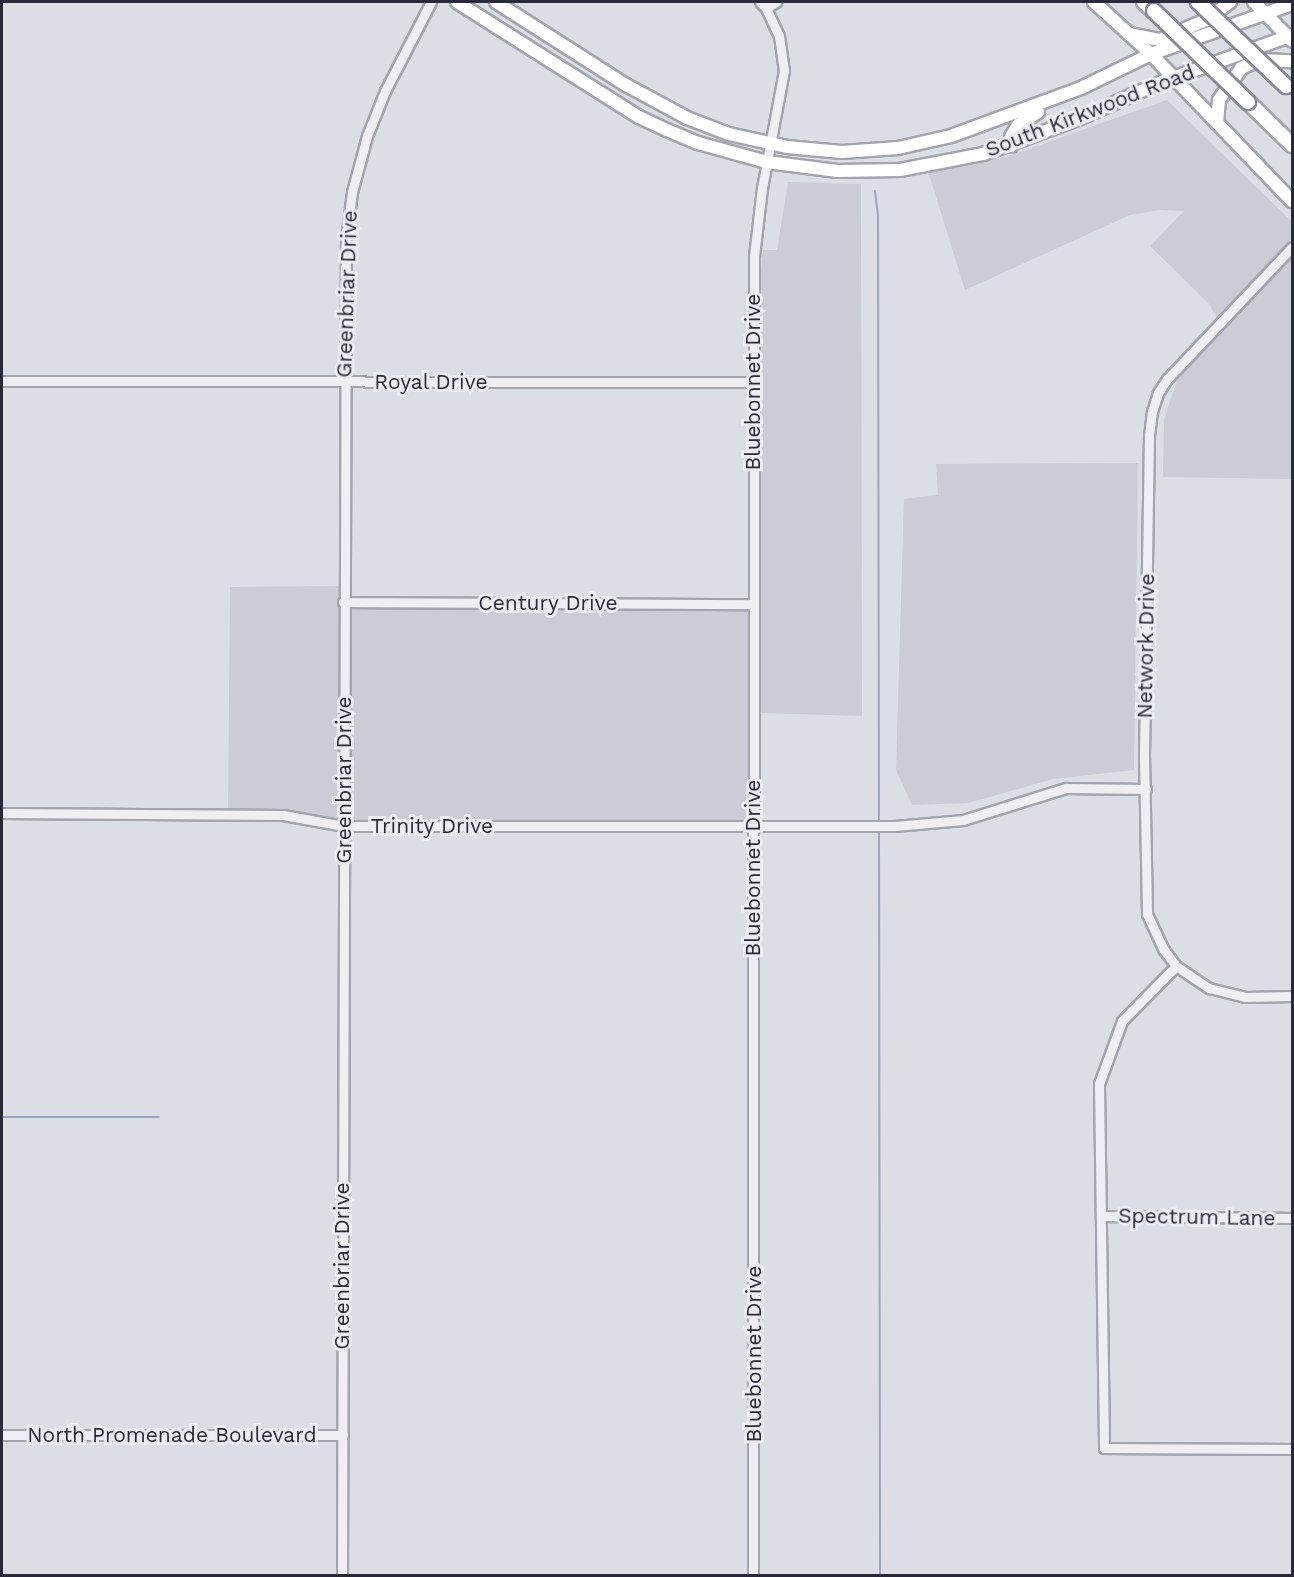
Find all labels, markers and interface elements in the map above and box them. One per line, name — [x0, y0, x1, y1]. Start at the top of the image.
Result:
street label: South Kirkwood Road — [982, 59, 1198, 163]
street label: Greenbriar Drive — [331, 210, 363, 378]
street label: Bluebonnet Drive — [740, 294, 766, 470]
street label: Royal Drive — [374, 369, 488, 395]
street label: Network Drive — [1132, 573, 1160, 719]
street label: Century Drive — [478, 590, 618, 616]
street label: Greenbriar Drive — [331, 696, 357, 864]
street label: Bluebonnet Drive — [740, 780, 766, 956]
street label: Trinity Drive — [371, 813, 493, 839]
street label: Greenbriar Drive — [329, 1182, 355, 1350]
street label: Spectrum Lane — [1118, 1203, 1276, 1231]
street label: Bluebonnet Drive — [741, 1266, 767, 1442]
street label: North Promenade Boulevard — [27, 1422, 317, 1448]

